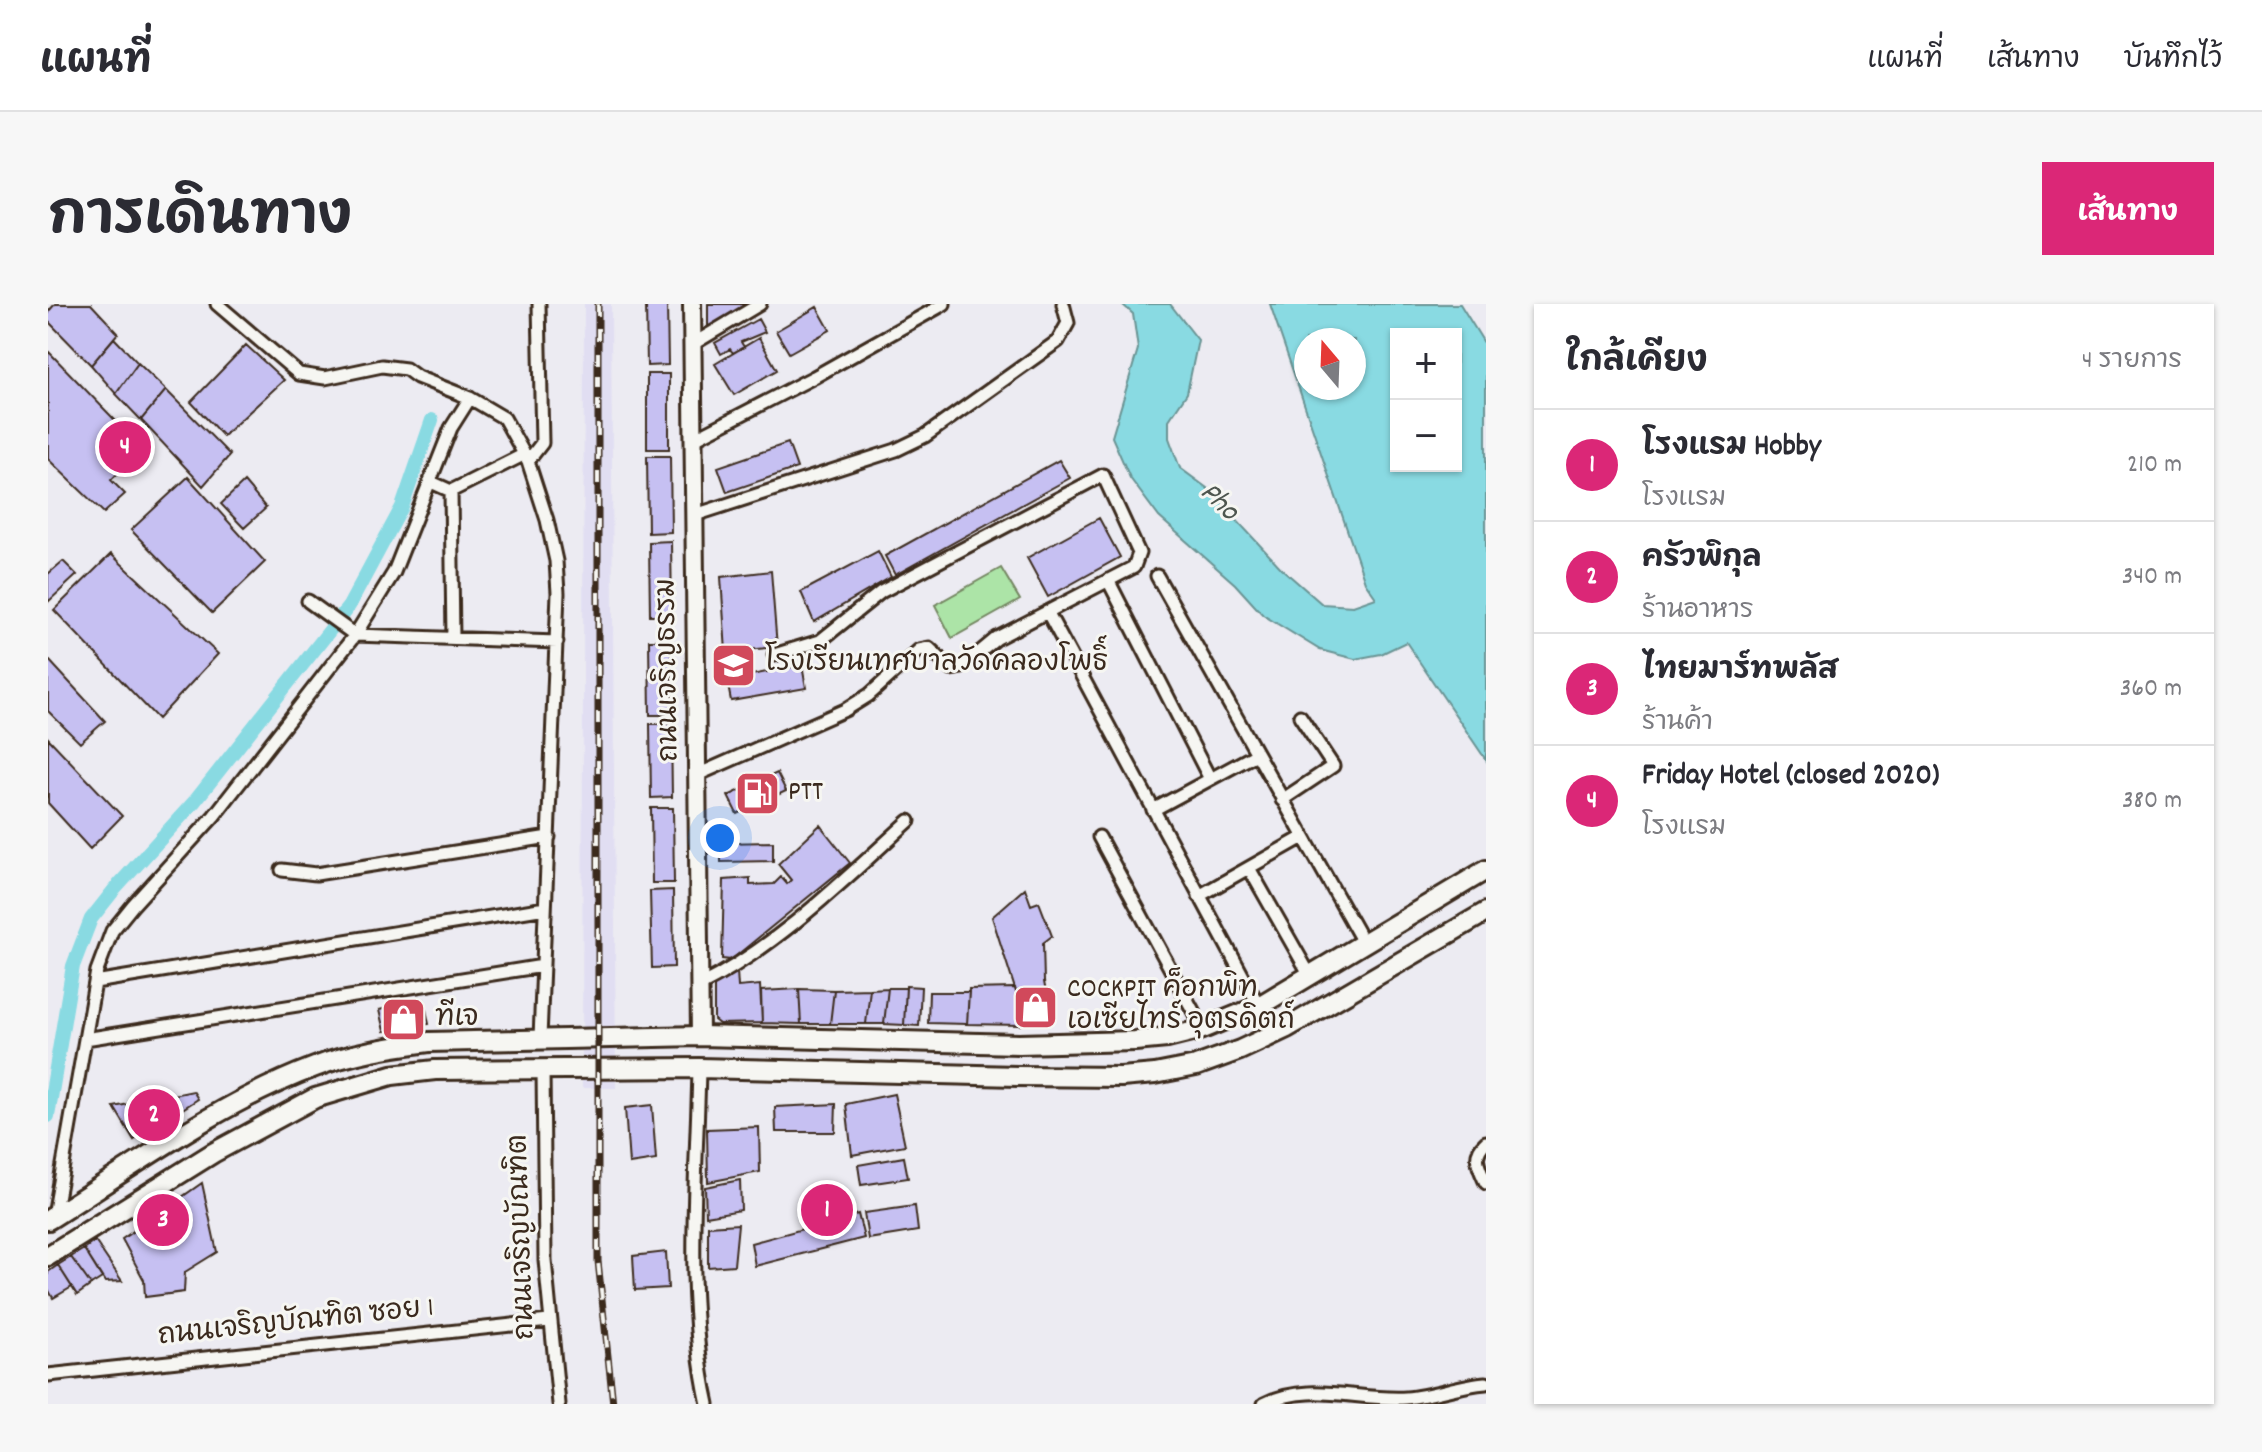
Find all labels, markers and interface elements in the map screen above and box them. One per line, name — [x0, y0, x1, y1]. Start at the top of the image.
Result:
text: แผนที่ — [40, 36, 151, 91]
text: แผนที่ — [1867, 42, 1943, 82]
text: เส้นทาง — [1987, 42, 2080, 82]
text: บันทึกไว้ — [2124, 42, 2222, 82]
button: เส้นทาง — [2042, 162, 2214, 255]
text: การเดินทาง — [48, 181, 352, 261]
north arrow — [1294, 328, 1366, 400]
map controls — [1390, 328, 1462, 472]
button: + — [1390, 328, 1462, 400]
text: ใกล้เคียง — [1566, 339, 1708, 388]
text: 4 รายการ — [2082, 343, 2182, 380]
button: − — [1390, 400, 1462, 472]
pin: 4 — [99, 417, 151, 477]
text: โรงแรม Hobby — [1642, 427, 1821, 470]
text: 1 — [1589, 447, 1595, 484]
text: 210 m — [2127, 447, 2182, 484]
water label: Pho — [1188, 473, 1249, 534]
text: โรงแรม — [1642, 481, 1726, 518]
text: ครัวพิกุล — [1642, 539, 1762, 582]
text: 2 — [1586, 559, 1598, 596]
text: 340 m — [2122, 559, 2182, 596]
street label: ถนนเจริญธรรม — [647, 578, 692, 762]
text: ร้านอาหาร — [1642, 593, 1754, 630]
place label: โรงเรียนเทศบาลวัดคลองโพธิ์ — [765, 635, 1108, 685]
school or university icon: โรงเรียนเทศบาลวัดคลองโพธิ์ — [710, 641, 758, 689]
text: ไทยมาร์ทพลัส — [1642, 651, 1838, 694]
text: 3 — [1586, 671, 1598, 708]
text: 360 m — [2120, 671, 2182, 708]
text: ร้านค้า — [1642, 705, 1713, 742]
text: Friday Hotel (closed 2020) — [1642, 756, 1939, 799]
fuel station icon: PTT — [733, 770, 781, 818]
place label: PTT — [788, 774, 823, 814]
text: 4 — [1587, 783, 1597, 820]
text: 380 m — [2122, 783, 2182, 820]
text: โรงแรม — [1642, 810, 1726, 847]
your location — [700, 818, 740, 858]
place label: COCKPIT ค็อกพิท เอเซียไทร์ อุตรดิตถ์ — [1067, 967, 1295, 1043]
shop icon: COCKPIT ค็อกพิท เอเซียไทร์ อุตรดิตถ์ — [1012, 983, 1060, 1031]
shop icon: ทีเจ — [380, 996, 428, 1044]
place label: ทีเจ — [435, 998, 478, 1040]
pin: 2 — [128, 1085, 180, 1145]
street label: ถนนเจริญบัณฑิต — [499, 1133, 548, 1341]
pin: 1 — [801, 1180, 853, 1240]
pin: 3 — [137, 1190, 189, 1250]
street label: ถนนเจริญบัณฑิต ซอย 1 — [156, 1289, 436, 1358]

